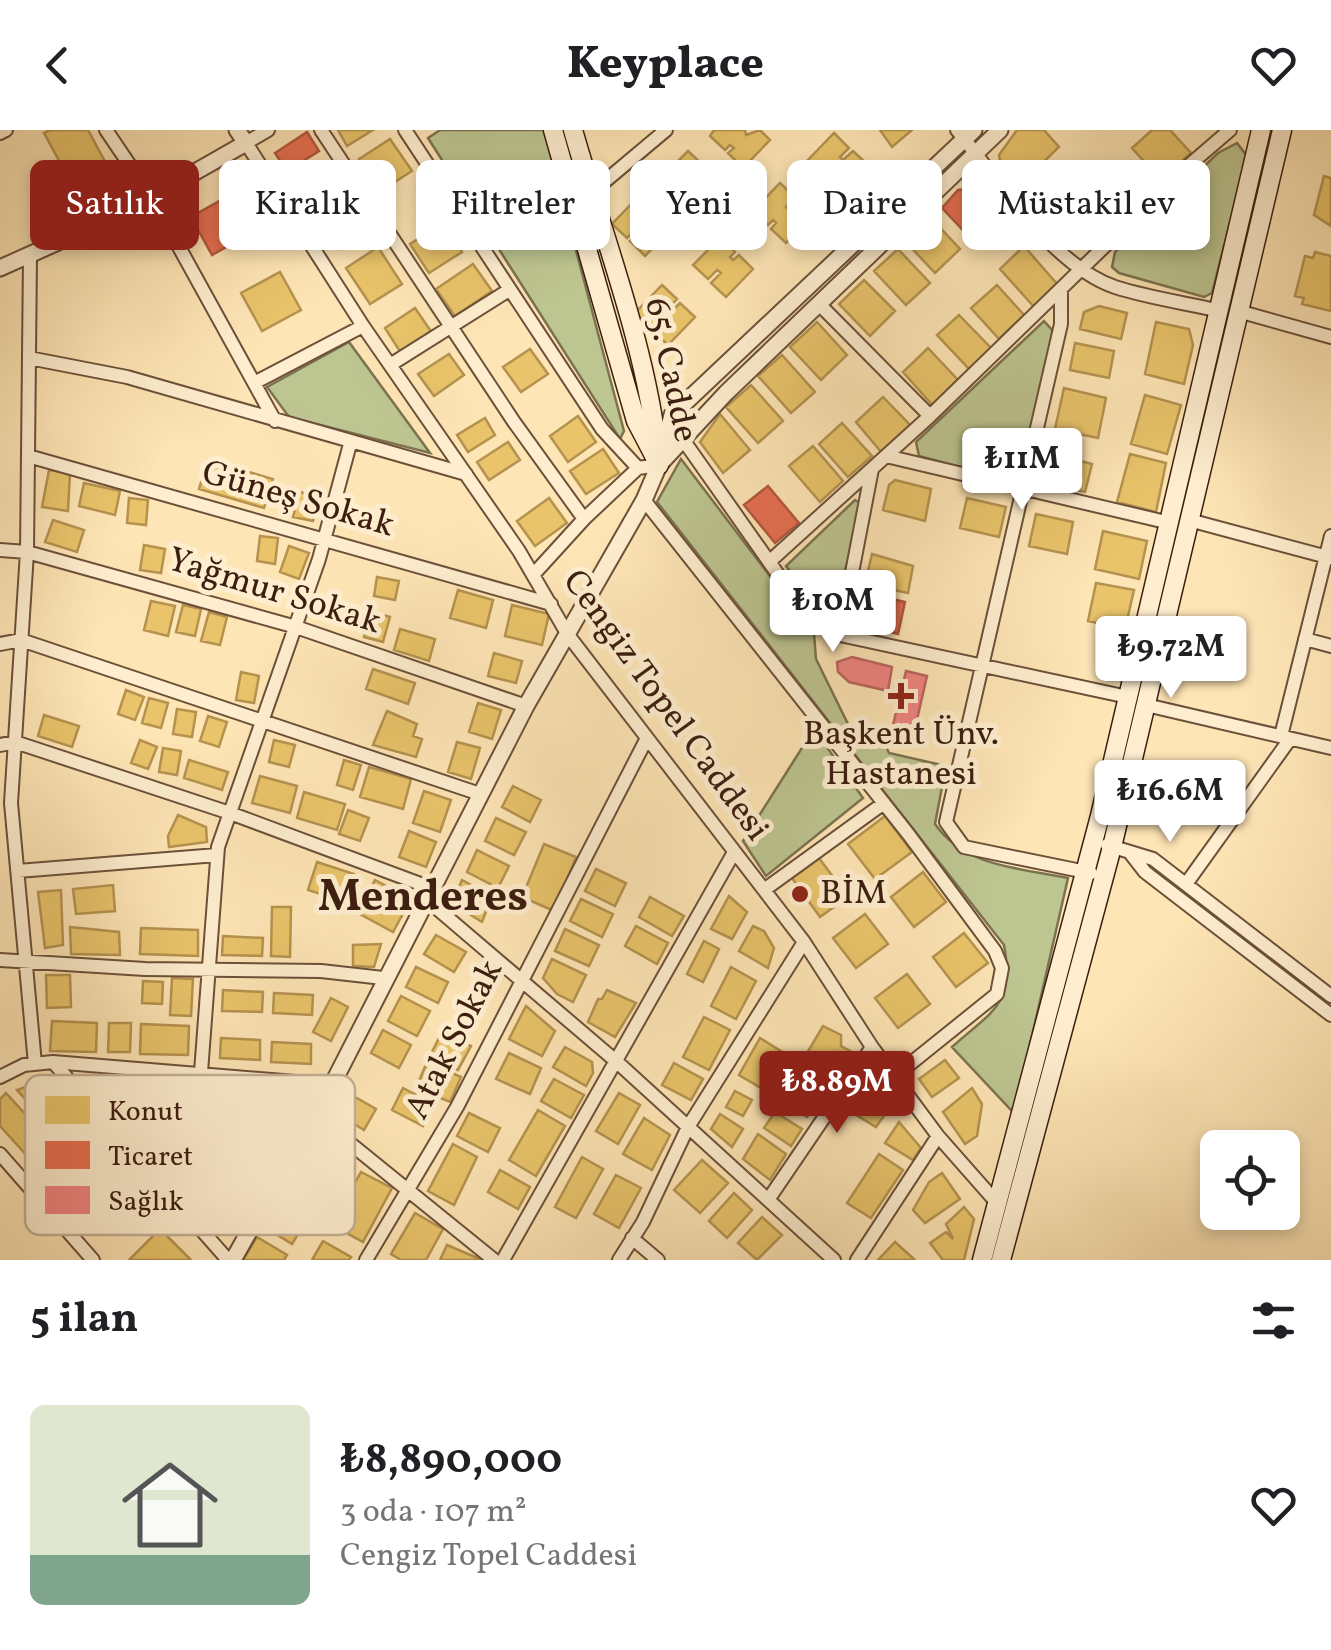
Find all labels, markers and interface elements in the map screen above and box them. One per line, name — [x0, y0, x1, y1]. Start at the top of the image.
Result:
text: Keyplace — [567, 34, 764, 97]
icon: back — [30, 38, 85, 93]
icon: heart — [1246, 38, 1301, 93]
chip: Satılık — [30, 160, 199, 250]
chip: Kiralık — [219, 160, 396, 250]
chip: Filtreler — [416, 160, 610, 250]
chip: Yeni — [630, 160, 767, 250]
chip: Daire — [787, 160, 942, 250]
chip: Müstakil ev — [962, 160, 1210, 250]
street label: 65. Cadde — [631, 294, 709, 446]
pin: ₺11M — [963, 428, 1081, 513]
text: ₺11M — [984, 438, 1060, 482]
street label: Güneş Sokak — [196, 450, 400, 550]
street label: Yağmur Sokak — [161, 537, 387, 647]
street label: Cengiz Topel Caddesi — [550, 560, 780, 852]
pin: ₺10M — [774, 570, 892, 655]
text: ₺10M — [792, 580, 874, 624]
pin: ₺9.72M — [1090, 616, 1252, 701]
text: ₺9.72M — [1117, 626, 1225, 670]
marker: Başkent Ünv. Hastanesi — [888, 683, 914, 709]
place label: Başkent Ünv. Hastanesi — [803, 711, 999, 799]
pin: ₺16.6M — [1089, 760, 1251, 845]
text: ₺16.6M — [1117, 770, 1223, 814]
district label: Menderes — [318, 867, 528, 930]
place label: BİM — [820, 870, 887, 918]
marker: BİM — [789, 883, 811, 905]
street label: Atak Sokak — [394, 952, 516, 1128]
pin: ₺8.89M — [756, 1051, 918, 1136]
text: ₺8.89M — [782, 1061, 893, 1105]
legend — [25, 1075, 355, 1235]
text: Konut — [108, 1093, 183, 1132]
map controls — [1200, 1130, 1300, 1230]
button: locate — [1200, 1130, 1300, 1230]
text: Ticaret — [108, 1138, 193, 1177]
text: Sağlık — [108, 1183, 184, 1222]
text: 5 ilan — [30, 1291, 138, 1350]
icon: filters — [1246, 1293, 1301, 1348]
text: ₺8,890,000 — [340, 1432, 562, 1491]
icon: home — [110, 1445, 230, 1565]
icon: heart — [1246, 1478, 1301, 1533]
text: 3 oda · 107 m² — [340, 1491, 527, 1535]
text: Cengiz Topel Caddesi — [340, 1535, 637, 1579]

